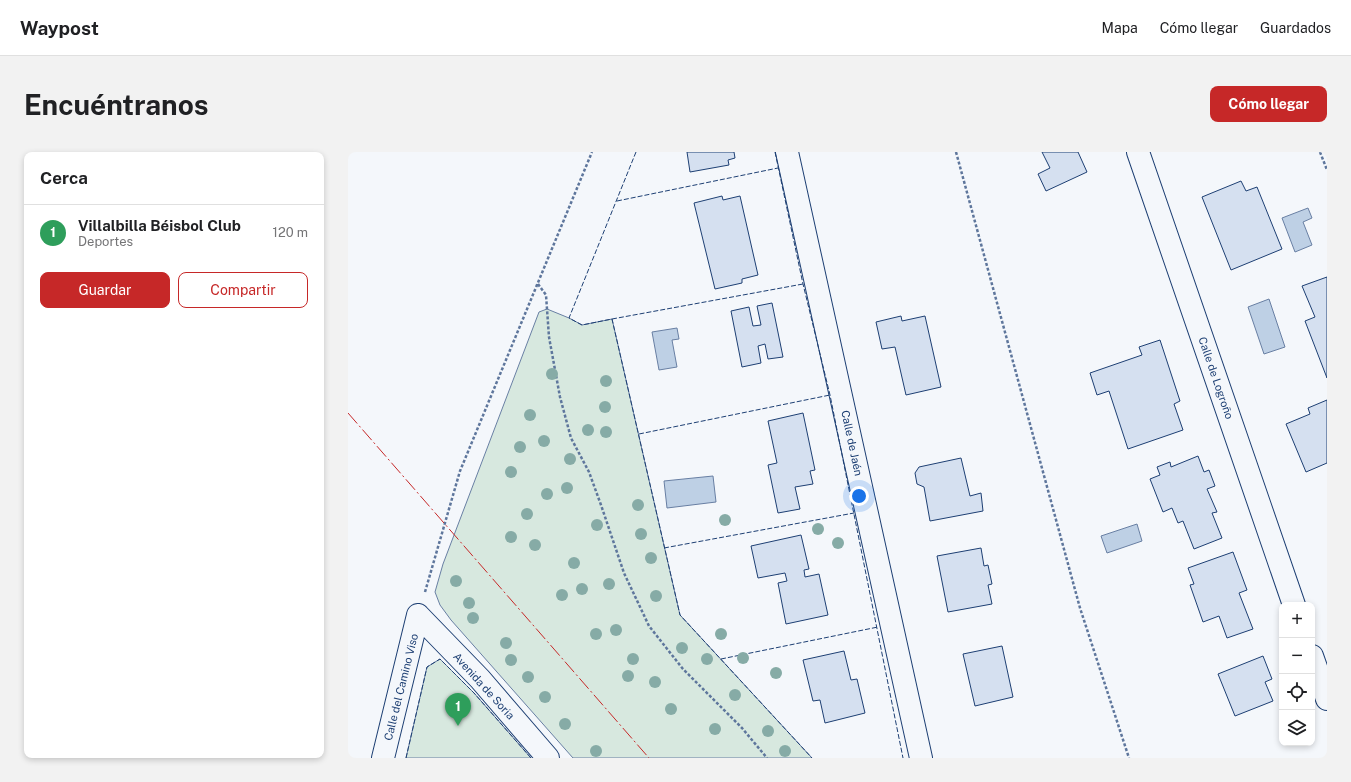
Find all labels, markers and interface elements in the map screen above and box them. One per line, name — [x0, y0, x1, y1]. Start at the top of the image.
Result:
text: Waypost — [20, 17, 99, 39]
text: Mapa — [1102, 20, 1138, 36]
text: Cómo llegar — [1160, 20, 1238, 36]
text: Guardados — [1260, 20, 1331, 36]
button: Cómo llegar — [1210, 86, 1327, 122]
text: Encuéntranos — [24, 88, 209, 121]
text: Cerca — [40, 168, 88, 188]
text: Villalbilla Béisbol Club — [78, 217, 241, 234]
text: 1 — [50, 225, 56, 240]
text: 120 m — [273, 225, 308, 240]
text: Deportes — [78, 234, 133, 249]
button: Guardar — [40, 272, 170, 308]
button: Compartir — [178, 272, 308, 308]
street label: Calle de Logroño — [1196, 335, 1236, 421]
street label: Calle de Jaén — [839, 409, 865, 477]
your location — [849, 486, 869, 506]
map controls — [1279, 602, 1315, 746]
button: + — [1279, 602, 1315, 638]
street label: Calle del Camino Viso — [382, 632, 420, 742]
button: − — [1279, 638, 1315, 674]
street label: Avenida de Soria — [451, 650, 517, 722]
button: locate — [1279, 674, 1315, 710]
pin: 1 — [445, 693, 471, 726]
button: layers — [1279, 710, 1315, 746]

